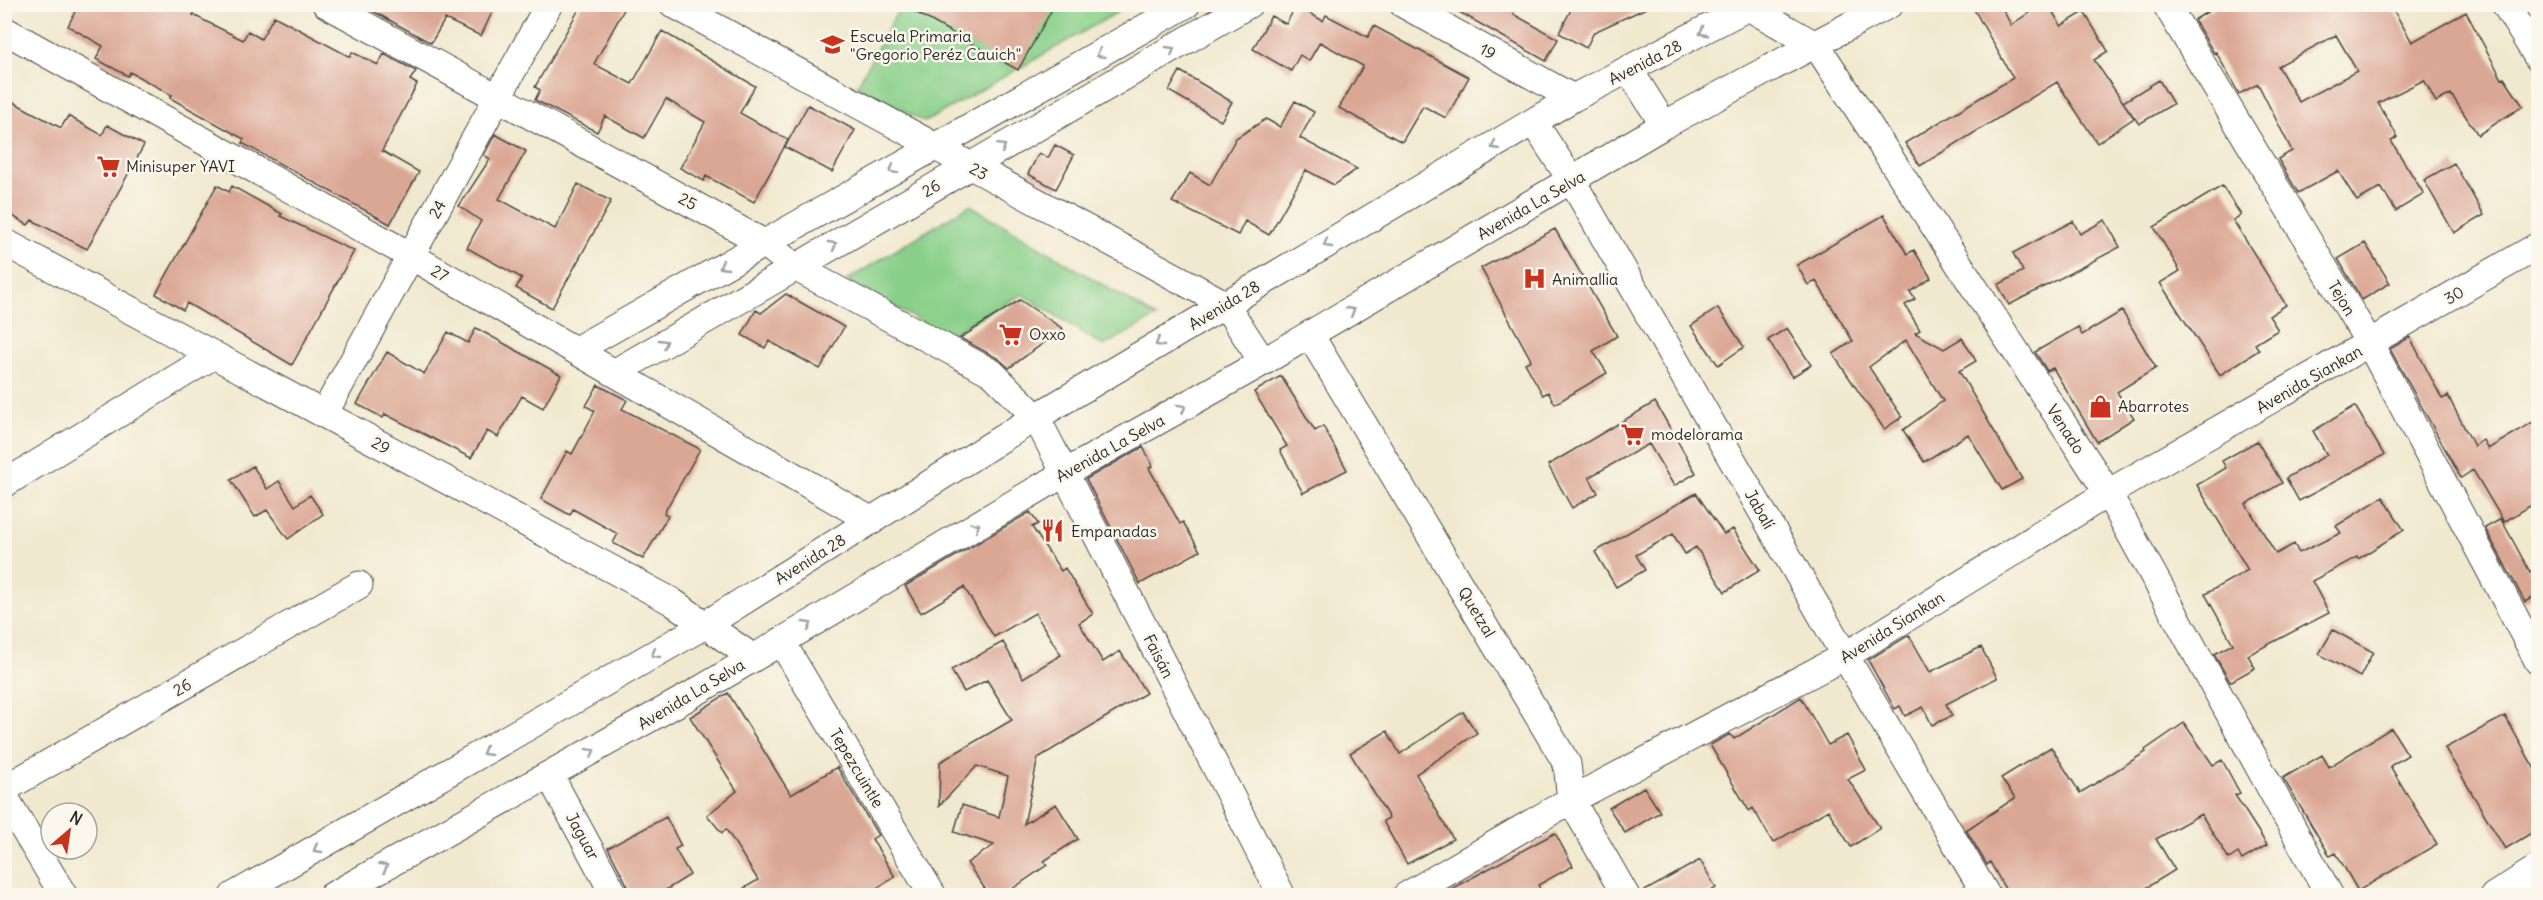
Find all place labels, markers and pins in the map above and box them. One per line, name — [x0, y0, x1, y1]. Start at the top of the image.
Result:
place label: Escuela Primaria "Gregorio Peréz Cauich" — [850, 26, 1021, 64]
school or university icon: Escuela Primaria "Gregorio Peréz Cauich" — [819, 32, 845, 58]
supermarket icon: Minisuper YAVI — [95, 153, 121, 179]
place label: Minisuper YAVI — [126, 156, 235, 176]
hospital icon: Animallia — [1521, 266, 1547, 292]
place label: Animallia — [1552, 269, 1618, 289]
supermarket icon: Oxxo — [998, 321, 1024, 347]
place label: Oxxo — [1029, 324, 1066, 344]
shop icon: Abarrotes — [2087, 393, 2113, 419]
place label: Abarrotes — [2118, 396, 2189, 416]
supermarket icon: modelorama — [1620, 421, 1646, 447]
place label: modelorama — [1651, 424, 1743, 444]
restaurant icon: Empanadas — [1040, 518, 1066, 544]
place label: Empanadas — [1071, 521, 1157, 541]

